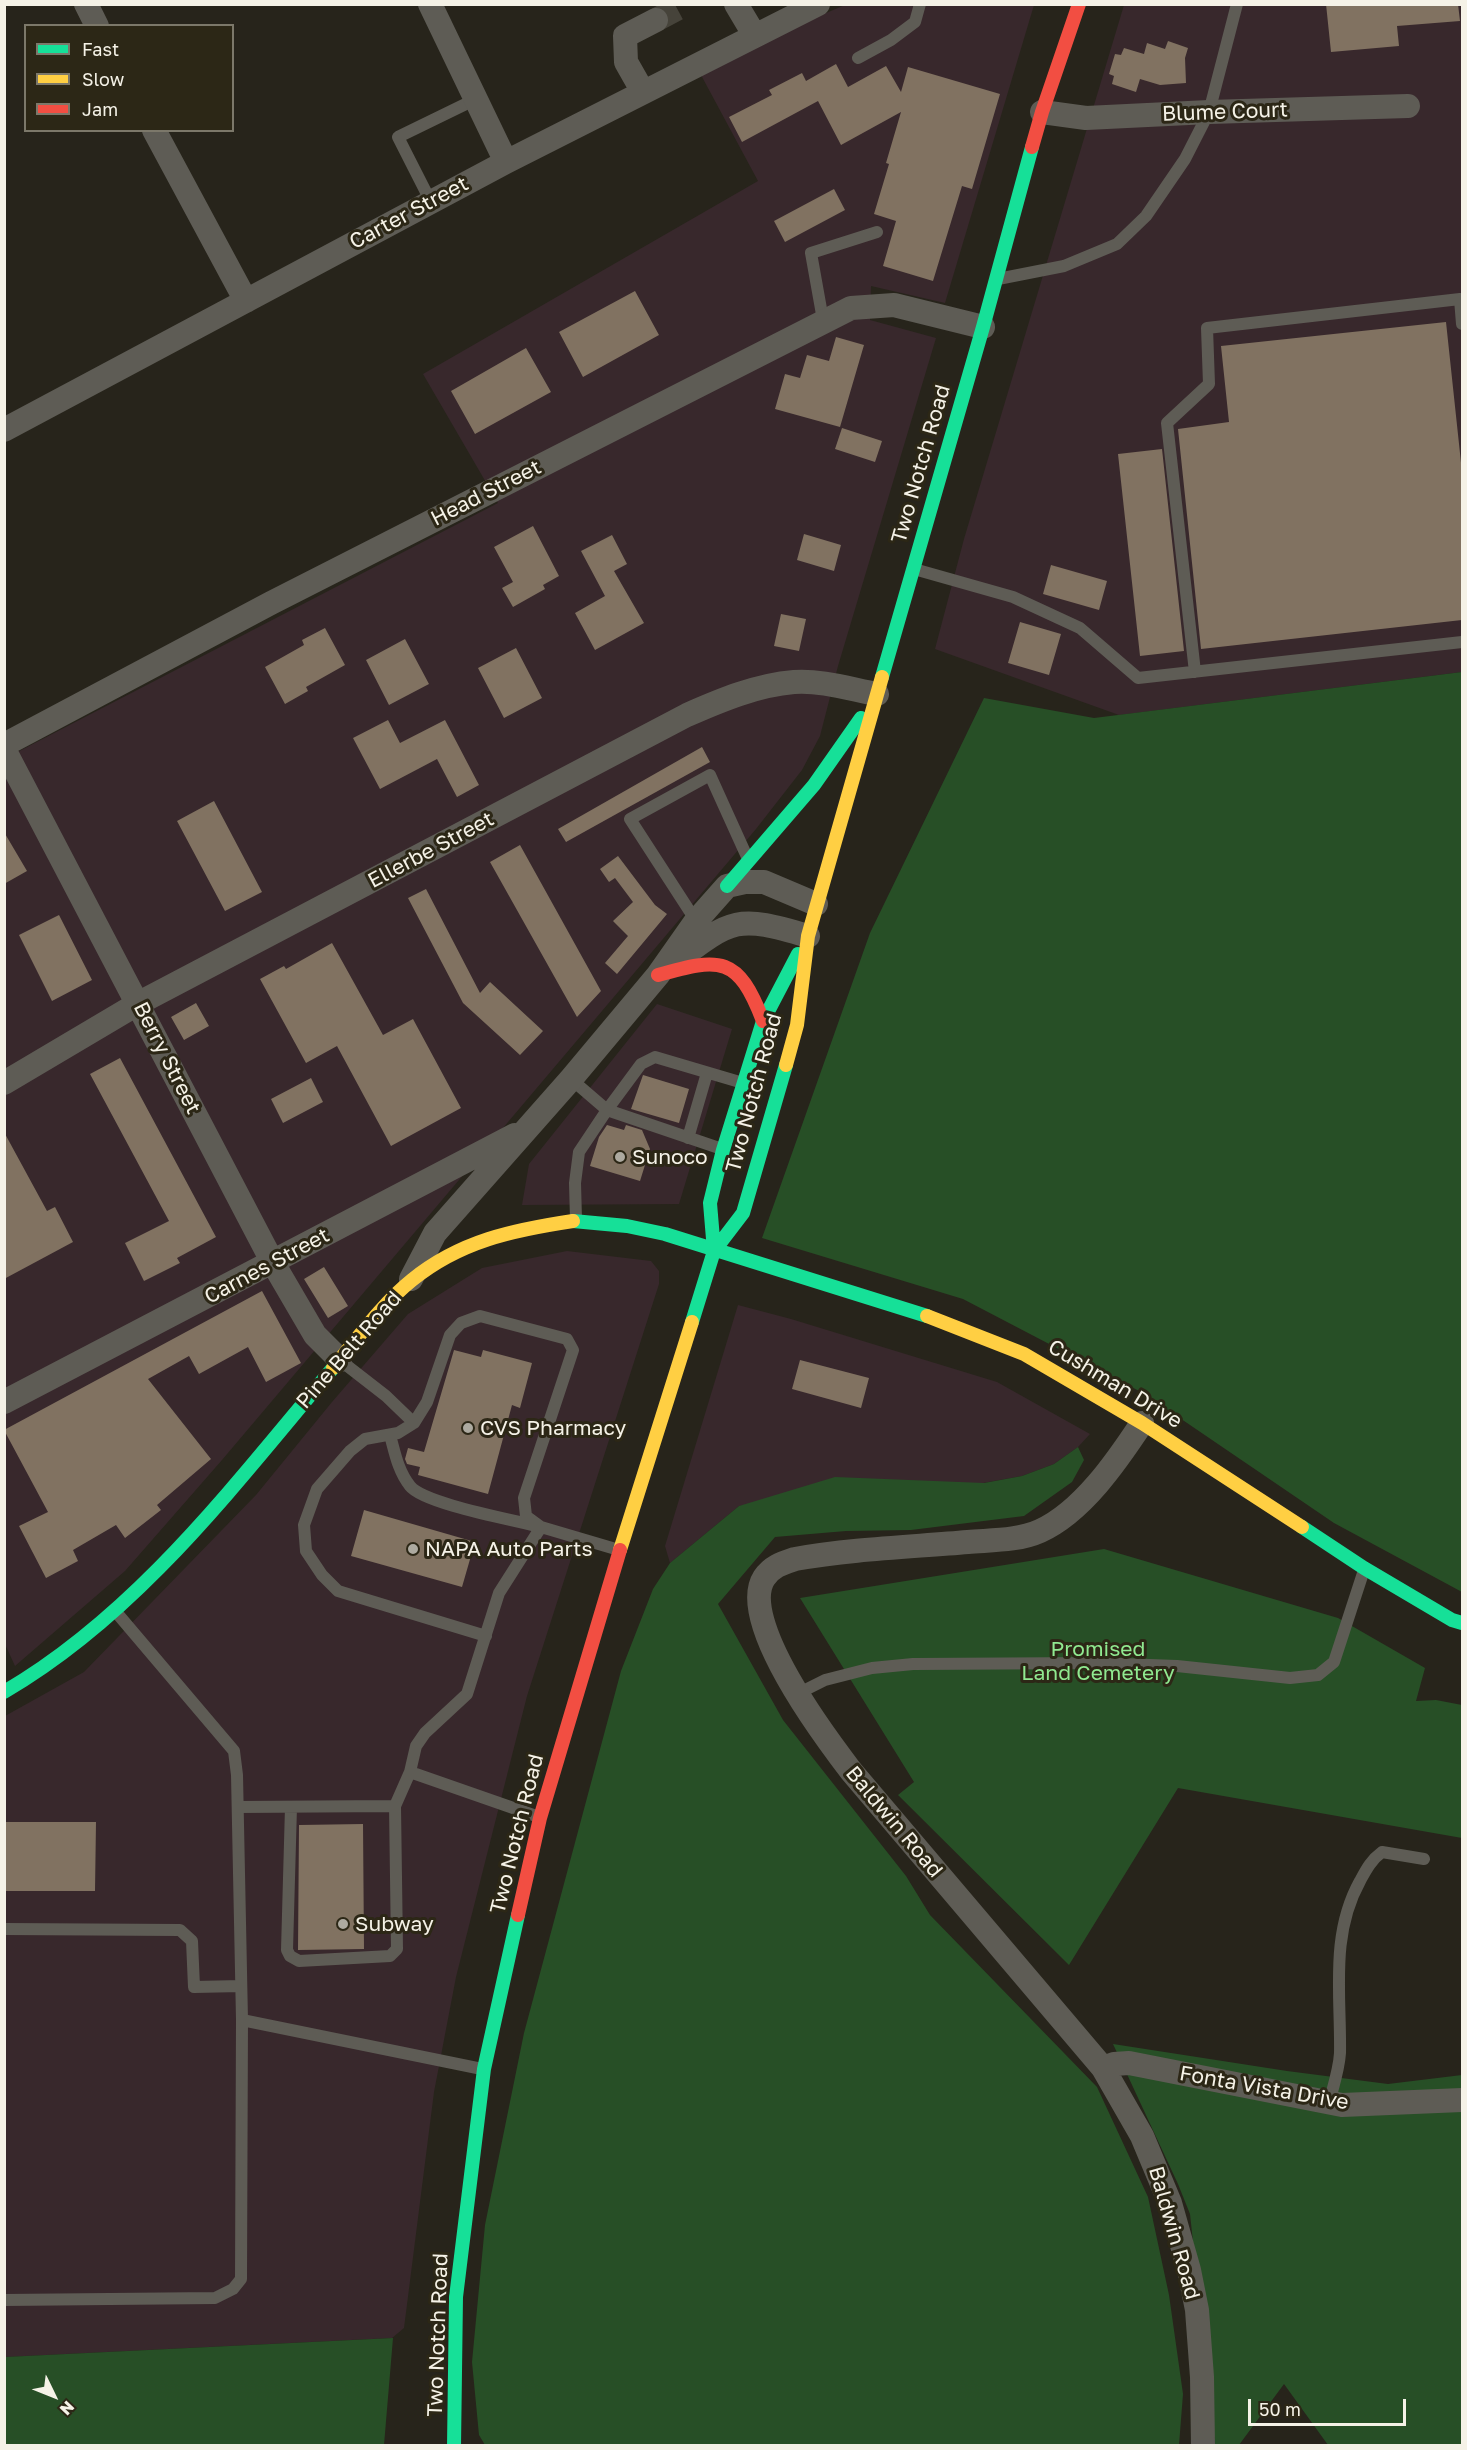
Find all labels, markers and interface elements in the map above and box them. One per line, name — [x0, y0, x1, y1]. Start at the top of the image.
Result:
legend — [24, 24, 234, 132]
text: Fast — [82, 38, 119, 60]
text: Slow — [82, 68, 124, 90]
street label: Blume Court — [1162, 97, 1288, 127]
text: Jam — [82, 98, 118, 120]
street label: Carter Street — [345, 171, 473, 255]
street label: Two Notch Road — [886, 382, 956, 546]
street label: Head Street — [427, 454, 545, 532]
street label: Ellerbe Street — [364, 806, 498, 894]
street label: Berry Street — [128, 998, 206, 1118]
street label: Two Notch Road — [721, 1011, 787, 1175]
place label: Sunoco — [632, 1144, 708, 1170]
marker: Sunoco — [613, 1150, 627, 1164]
street label: Carnes Street — [200, 1222, 334, 1310]
street label: Pine Belt Road — [291, 1286, 407, 1414]
street label: Cushman Drive — [1044, 1334, 1186, 1434]
place label: CVS Pharmacy — [480, 1415, 626, 1441]
marker: CVS Pharmacy — [461, 1421, 475, 1435]
place label: NAPA Auto Parts — [425, 1536, 593, 1562]
marker: NAPA Auto Parts — [406, 1542, 420, 1556]
park label: Promised Land Cemetery — [1021, 1636, 1175, 1686]
street label: Two Notch Road — [485, 1751, 549, 1917]
street label: Baldwin Road — [840, 1761, 948, 1883]
place label: Subway — [355, 1911, 434, 1937]
marker: Subway — [336, 1917, 350, 1931]
street label: Fonta Vista Drive — [1177, 2061, 1351, 2115]
street label: Baldwin Road — [1143, 2163, 1205, 2303]
street label: Two Notch Road — [423, 2253, 453, 2417]
north arrow — [24, 2366, 84, 2426]
scale bar — [1251, 2387, 1408, 2425]
text: N — [56, 2397, 79, 2420]
text: 50 m — [1259, 2398, 1301, 2420]

